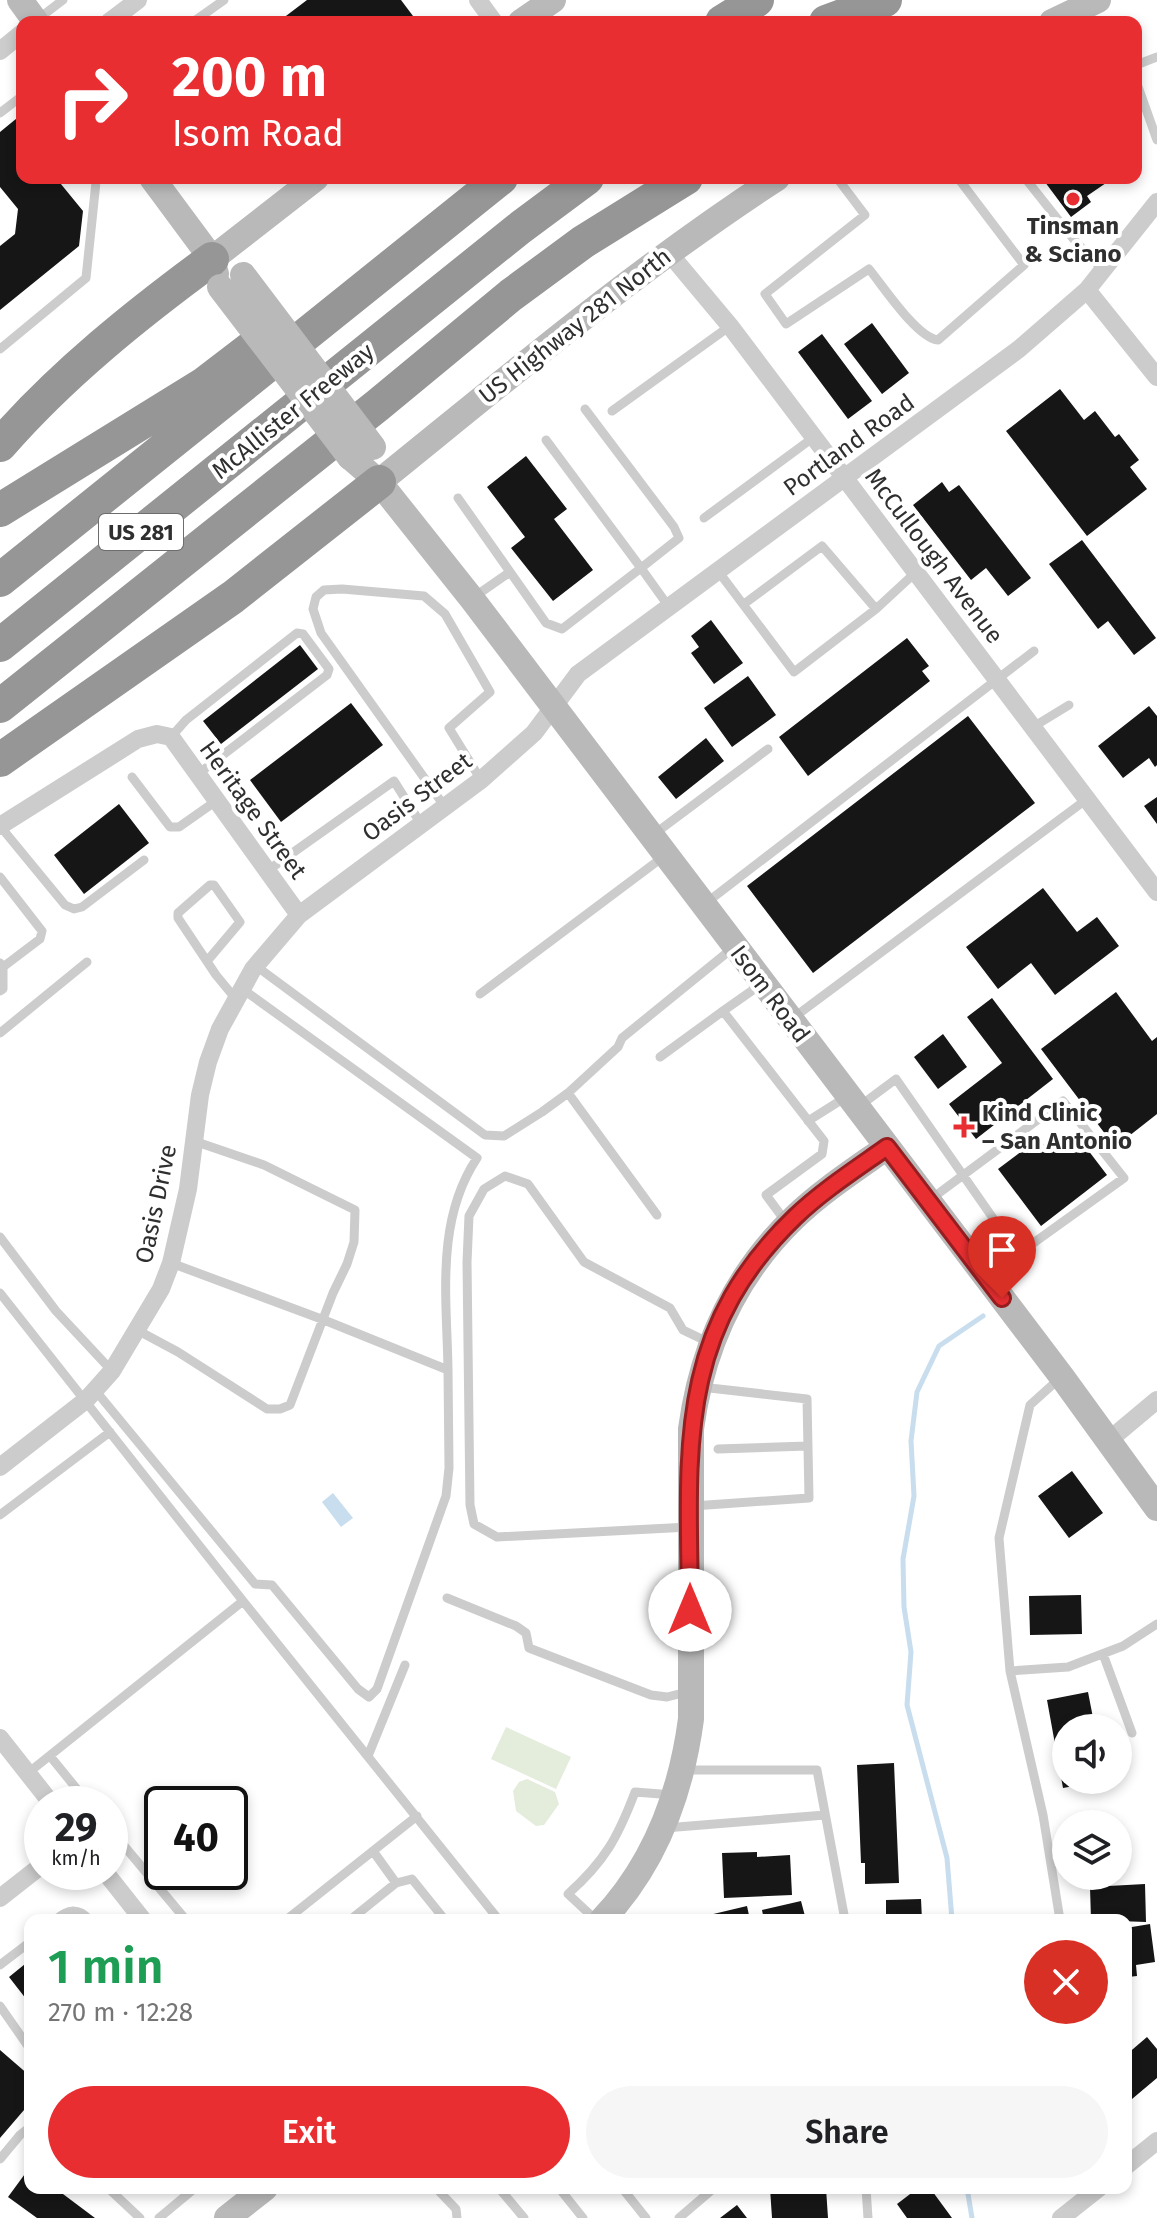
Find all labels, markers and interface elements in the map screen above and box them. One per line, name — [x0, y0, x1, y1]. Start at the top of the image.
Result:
text: 200 m — [172, 44, 327, 111]
icon: right — [40, 48, 144, 152]
text: Isom Road — [172, 112, 344, 156]
marker: Tinsman & Sciano — [1064, 190, 1082, 208]
place label: Tinsman & Sciano — [1025, 212, 1121, 268]
street label: US Highway 281 North — [473, 242, 677, 410]
street label: McAllister Freeway — [206, 337, 380, 485]
street label: Portland Road — [778, 388, 920, 502]
street label: McCullough Avenue — [859, 463, 1009, 649]
road number: US 281 — [99, 514, 183, 550]
street label: Heritage Street — [194, 736, 313, 885]
street label: Oasis Street — [357, 747, 478, 847]
street label: Isom Road — [724, 940, 816, 1048]
place label: Kind Clinic – San Antonio — [982, 1099, 1132, 1155]
marker: Kind Clinic – San Antonio — [953, 1116, 975, 1138]
street label: Oasis Drive — [130, 1142, 182, 1266]
pin — [968, 1216, 1036, 1298]
icon: arrive — [980, 1228, 1024, 1272]
position arrow — [648, 1568, 732, 1652]
map controls — [1052, 1714, 1132, 1890]
button: sound — [1052, 1714, 1132, 1794]
speed limit sign: 40 — [144, 1786, 248, 1890]
text: 29 — [55, 1804, 97, 1852]
button: layers — [1052, 1810, 1132, 1890]
text: km/h — [51, 1846, 101, 1870]
text: 1 min — [48, 1938, 164, 1996]
button: close — [1024, 1940, 1108, 2024]
text: 270 m · 12:28 — [48, 1997, 193, 2028]
button: Exit — [48, 2086, 570, 2178]
button: Share — [586, 2086, 1108, 2178]

